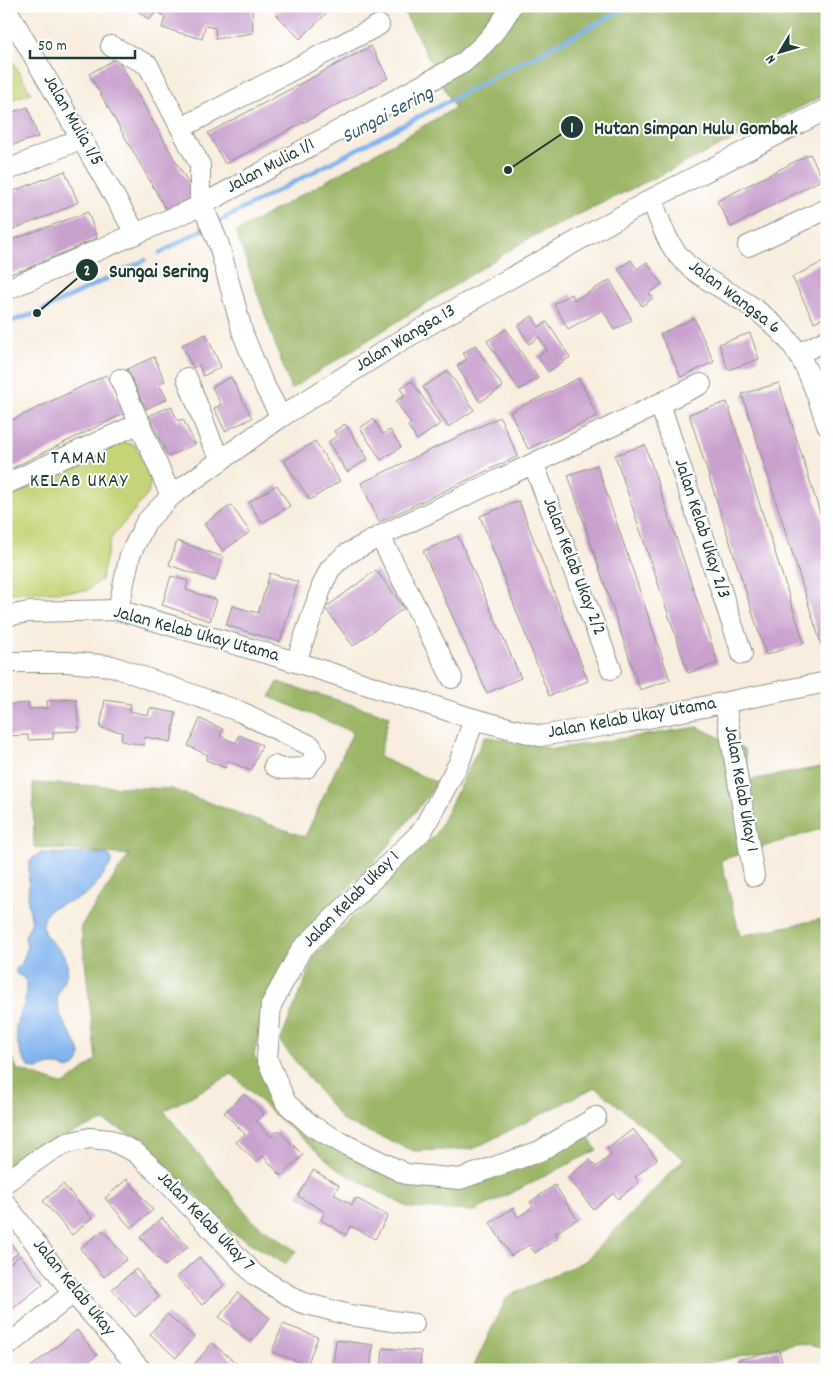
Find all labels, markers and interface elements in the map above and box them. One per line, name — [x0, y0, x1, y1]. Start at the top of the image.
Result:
scale bar — [30, 28, 135, 60]
north arrow — [756, 28, 806, 78]
text: 50 m — [38, 36, 67, 58]
text: N — [761, 50, 781, 68]
street label: Jalan Mulia 1/5 — [35, 70, 109, 172]
water label: Sungai Sering — [337, 80, 440, 152]
callout: Hutan Simpan Hulu Gombak — [559, 110, 808, 145]
text: Hutan Simpan Hulu Gombak — [594, 116, 798, 144]
text: 1 — [570, 118, 574, 140]
street label: Jalan Mulia 1/1 — [222, 132, 320, 202]
callout: Sungai Sering — [74, 252, 219, 287]
street label: Jalan Wangsa 6 — [682, 254, 786, 342]
text: Sungai Sering — [109, 259, 209, 287]
text: 2 — [84, 261, 90, 283]
street label: Jalan Wangsa 13 — [351, 298, 461, 380]
district label: TAMAN KELAB UKAY — [30, 445, 128, 496]
street label: Jalan Kelab Ukay 2/3 — [666, 456, 736, 602]
street label: Jalan Kelab Ukay 2/2 — [534, 494, 612, 640]
street label: Jalan Kelab Ukay Utama — [110, 600, 283, 670]
street label: Jalan Kelab Ukay Utama — [546, 691, 719, 747]
street label: Jalan Kelab Ukay 1 — [716, 724, 764, 854]
street label: Jalan Kelab Ukay 1 — [297, 845, 407, 955]
street label: Jalan Kelab Ukay 7 — [150, 1166, 260, 1278]
street label: Jalan Kelab Ukay — [25, 1233, 121, 1343]

